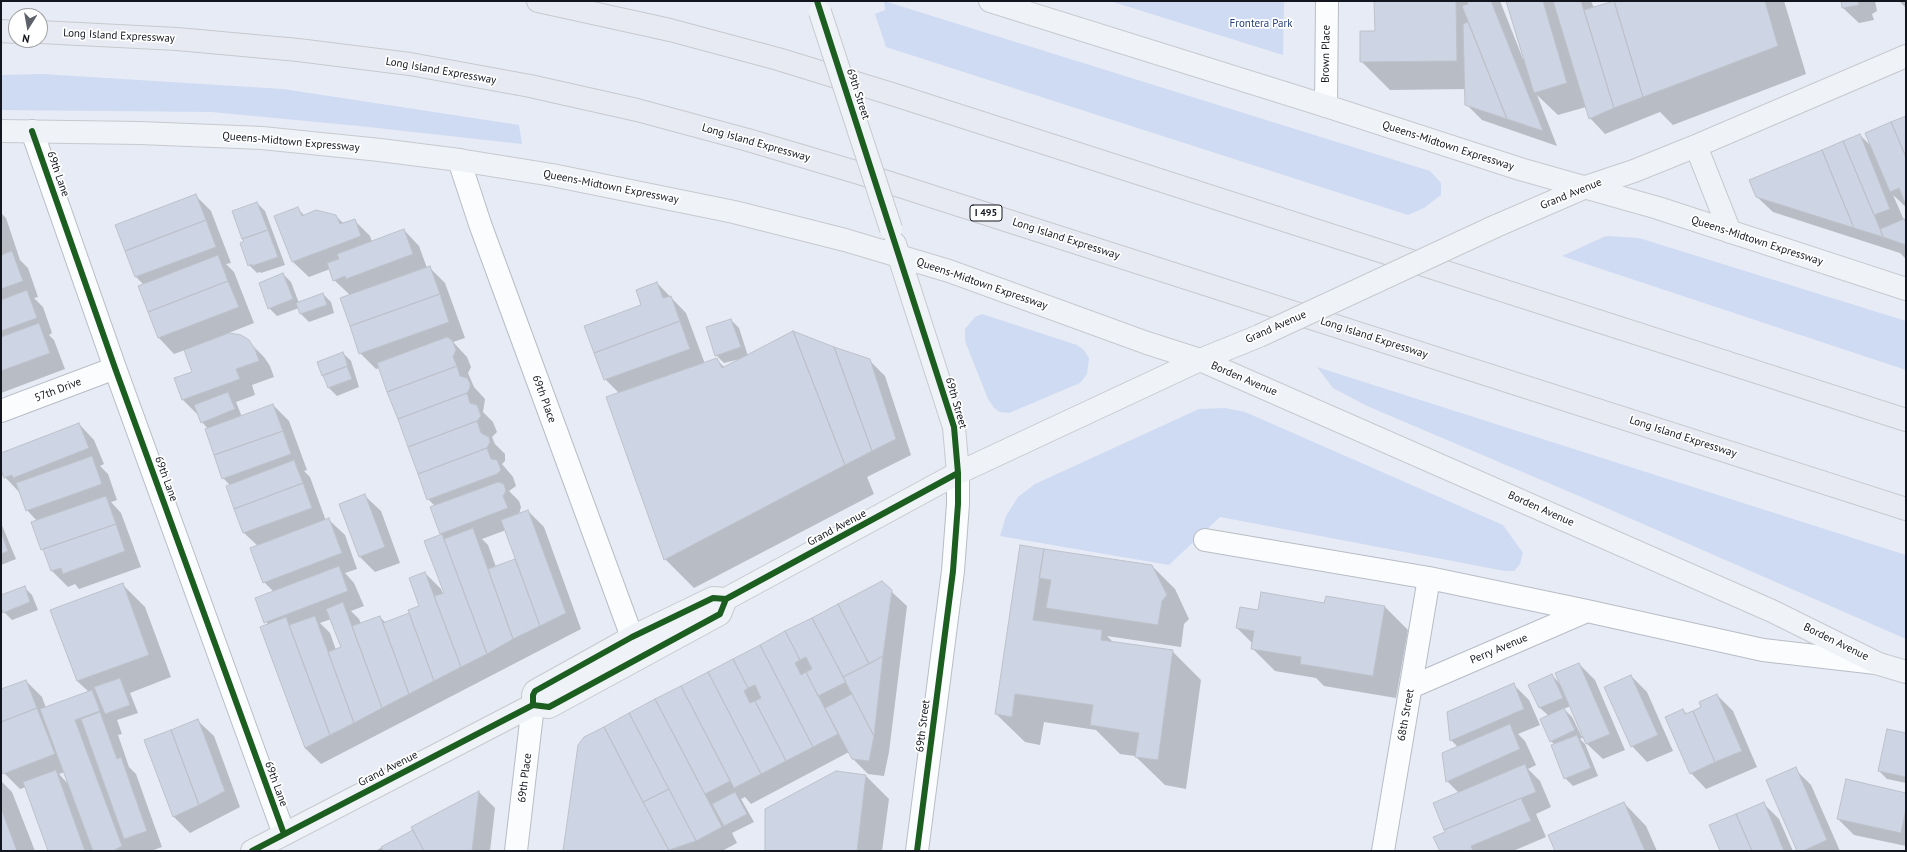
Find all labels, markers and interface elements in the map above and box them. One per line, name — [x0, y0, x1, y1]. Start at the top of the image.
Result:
north arrow — [8, 8, 48, 48]
park label: Frontera Park — [1230, 17, 1292, 31]
street label: Brown Place — [1319, 25, 1333, 83]
street label: Long Island Expressway — [63, 26, 175, 46]
text: N — [21, 31, 31, 46]
street label: Long Island Expressway — [385, 55, 497, 87]
street label: 69th Street — [844, 67, 872, 121]
street label: Queens-Midtown Expressway — [1380, 118, 1516, 174]
street label: Long Island Expressway — [700, 121, 812, 165]
street label: Queens-Midtown Expressway — [222, 129, 360, 155]
street label: 69th Lane — [44, 150, 72, 198]
street label: Queens-Midtown Expressway — [542, 167, 680, 207]
street label: Grand Avenue — [1538, 176, 1604, 212]
road number: I 495 — [970, 205, 1002, 221]
street label: Queens-Midtown Expressway — [1689, 213, 1825, 269]
street label: Long Island Expressway — [1011, 215, 1121, 263]
street label: Queens-Midtown Expressway — [915, 255, 1049, 313]
street label: Grand Avenue — [1244, 308, 1308, 346]
street label: Long Island Expressway — [1319, 314, 1429, 362]
street label: Borden Avenue — [1209, 359, 1279, 399]
street label: 69th Place — [529, 373, 559, 425]
street label: 57th Drive — [33, 375, 83, 405]
street label: 69th Street — [942, 376, 970, 430]
street label: Long Island Expressway — [1628, 413, 1738, 461]
street label: 69th Lane — [152, 455, 180, 503]
street label: Borden Avenue — [1506, 489, 1576, 529]
street label: Grand Avenue — [805, 507, 869, 549]
street label: Borden Avenue — [1801, 621, 1871, 663]
street label: Perry Avenue — [1468, 631, 1530, 667]
street label: 68th Street — [1395, 688, 1417, 742]
street label: 69th Street — [913, 699, 933, 753]
street label: Grand Avenue — [356, 748, 420, 790]
street label: 69th Place — [515, 752, 535, 804]
street label: 69th Lane — [262, 760, 290, 808]

